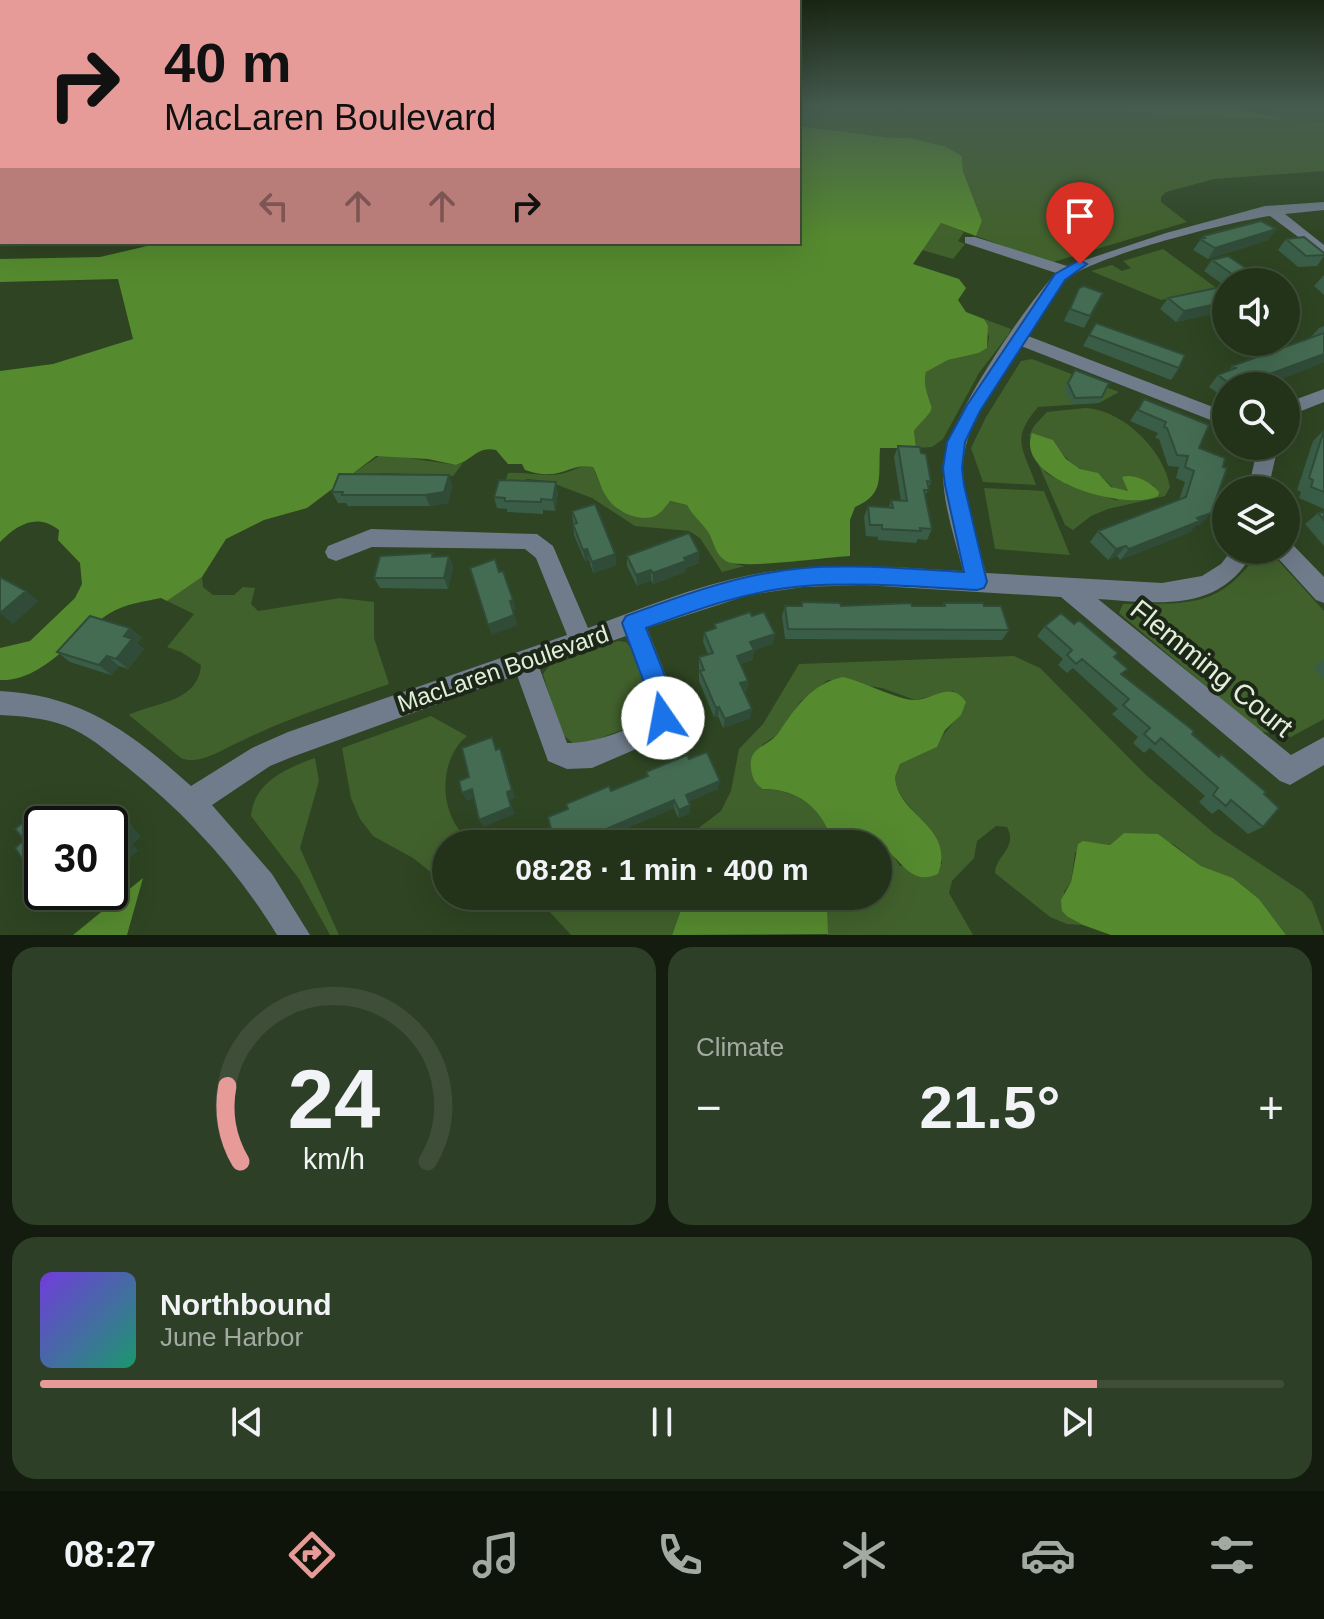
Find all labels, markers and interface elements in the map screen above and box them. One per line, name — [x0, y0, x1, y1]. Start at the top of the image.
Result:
text: 40 m — [164, 31, 292, 94]
icon: right — [32, 32, 136, 136]
text: MacLaren Boulevard — [164, 97, 496, 138]
pin — [1046, 182, 1114, 264]
icon: left — [252, 184, 296, 228]
icon: ahead — [336, 184, 380, 228]
icon: ahead — [420, 184, 464, 228]
icon: right — [504, 184, 548, 228]
icon: arrive — [1058, 194, 1102, 238]
map controls — [1212, 268, 1300, 564]
button: sound — [1212, 268, 1300, 356]
button: search — [1212, 372, 1300, 460]
button: layers — [1212, 476, 1300, 564]
street label: Flemming Court — [1125, 594, 1299, 743]
street label: MacLaren Boulevard — [394, 620, 612, 717]
position arrow — [621, 676, 705, 760]
speed limit sign: 30 — [24, 806, 128, 910]
text: 08:28 · 1 min · 400 m — [515, 853, 809, 886]
text: Climate — [696, 1032, 784, 1062]
text: 24 — [288, 1053, 380, 1146]
text: 21.5° — [920, 1074, 1060, 1141]
text: − — [696, 1083, 722, 1132]
text: + — [1258, 1083, 1284, 1132]
text: km/h — [303, 1143, 365, 1175]
text: Northbound — [160, 1288, 332, 1321]
text: June Harbor — [160, 1322, 303, 1352]
icon: previous — [225, 1400, 269, 1444]
icon: pause — [640, 1400, 684, 1444]
icon: next — [1055, 1400, 1099, 1444]
icon: directions — [284, 1527, 340, 1583]
icon: music — [468, 1527, 524, 1583]
icon: phone — [652, 1527, 708, 1583]
icon: climate — [836, 1527, 892, 1583]
icon: car — [1020, 1527, 1076, 1583]
icon: filters — [1204, 1527, 1260, 1583]
text: 08:27 — [64, 1534, 156, 1575]

